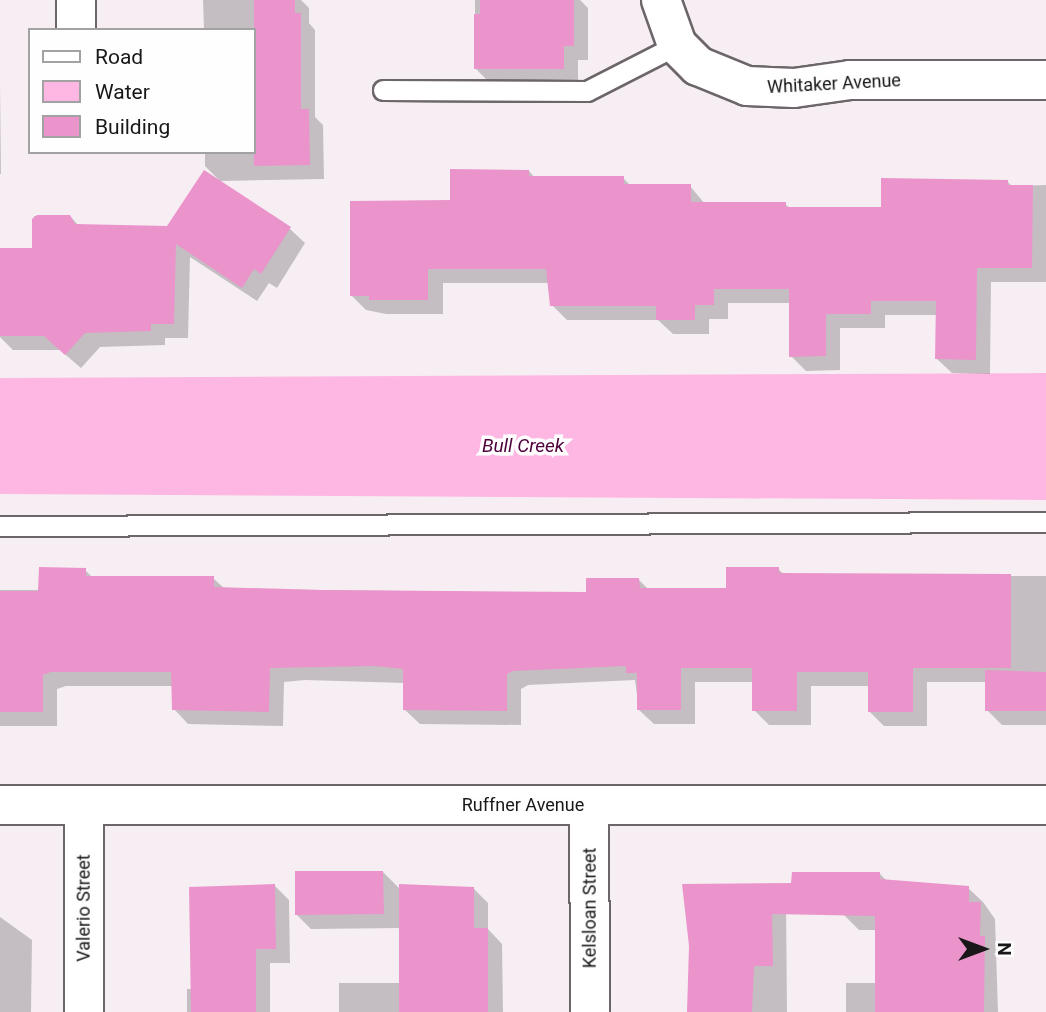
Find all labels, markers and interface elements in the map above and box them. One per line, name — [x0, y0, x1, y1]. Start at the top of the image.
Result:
legend — [28, 28, 256, 154]
text: Road — [95, 45, 143, 69]
street label: Whitaker Avenue — [767, 70, 901, 98]
text: Water — [95, 80, 150, 104]
text: Building — [95, 115, 170, 139]
water label: Bull Creek — [482, 435, 564, 457]
street label: Ruffner Avenue — [462, 794, 584, 816]
street label: Kelsloan Street — [579, 848, 601, 968]
street label: Valerio Street — [73, 854, 95, 962]
north arrow — [948, 914, 1018, 984]
text: N — [993, 942, 1016, 956]

